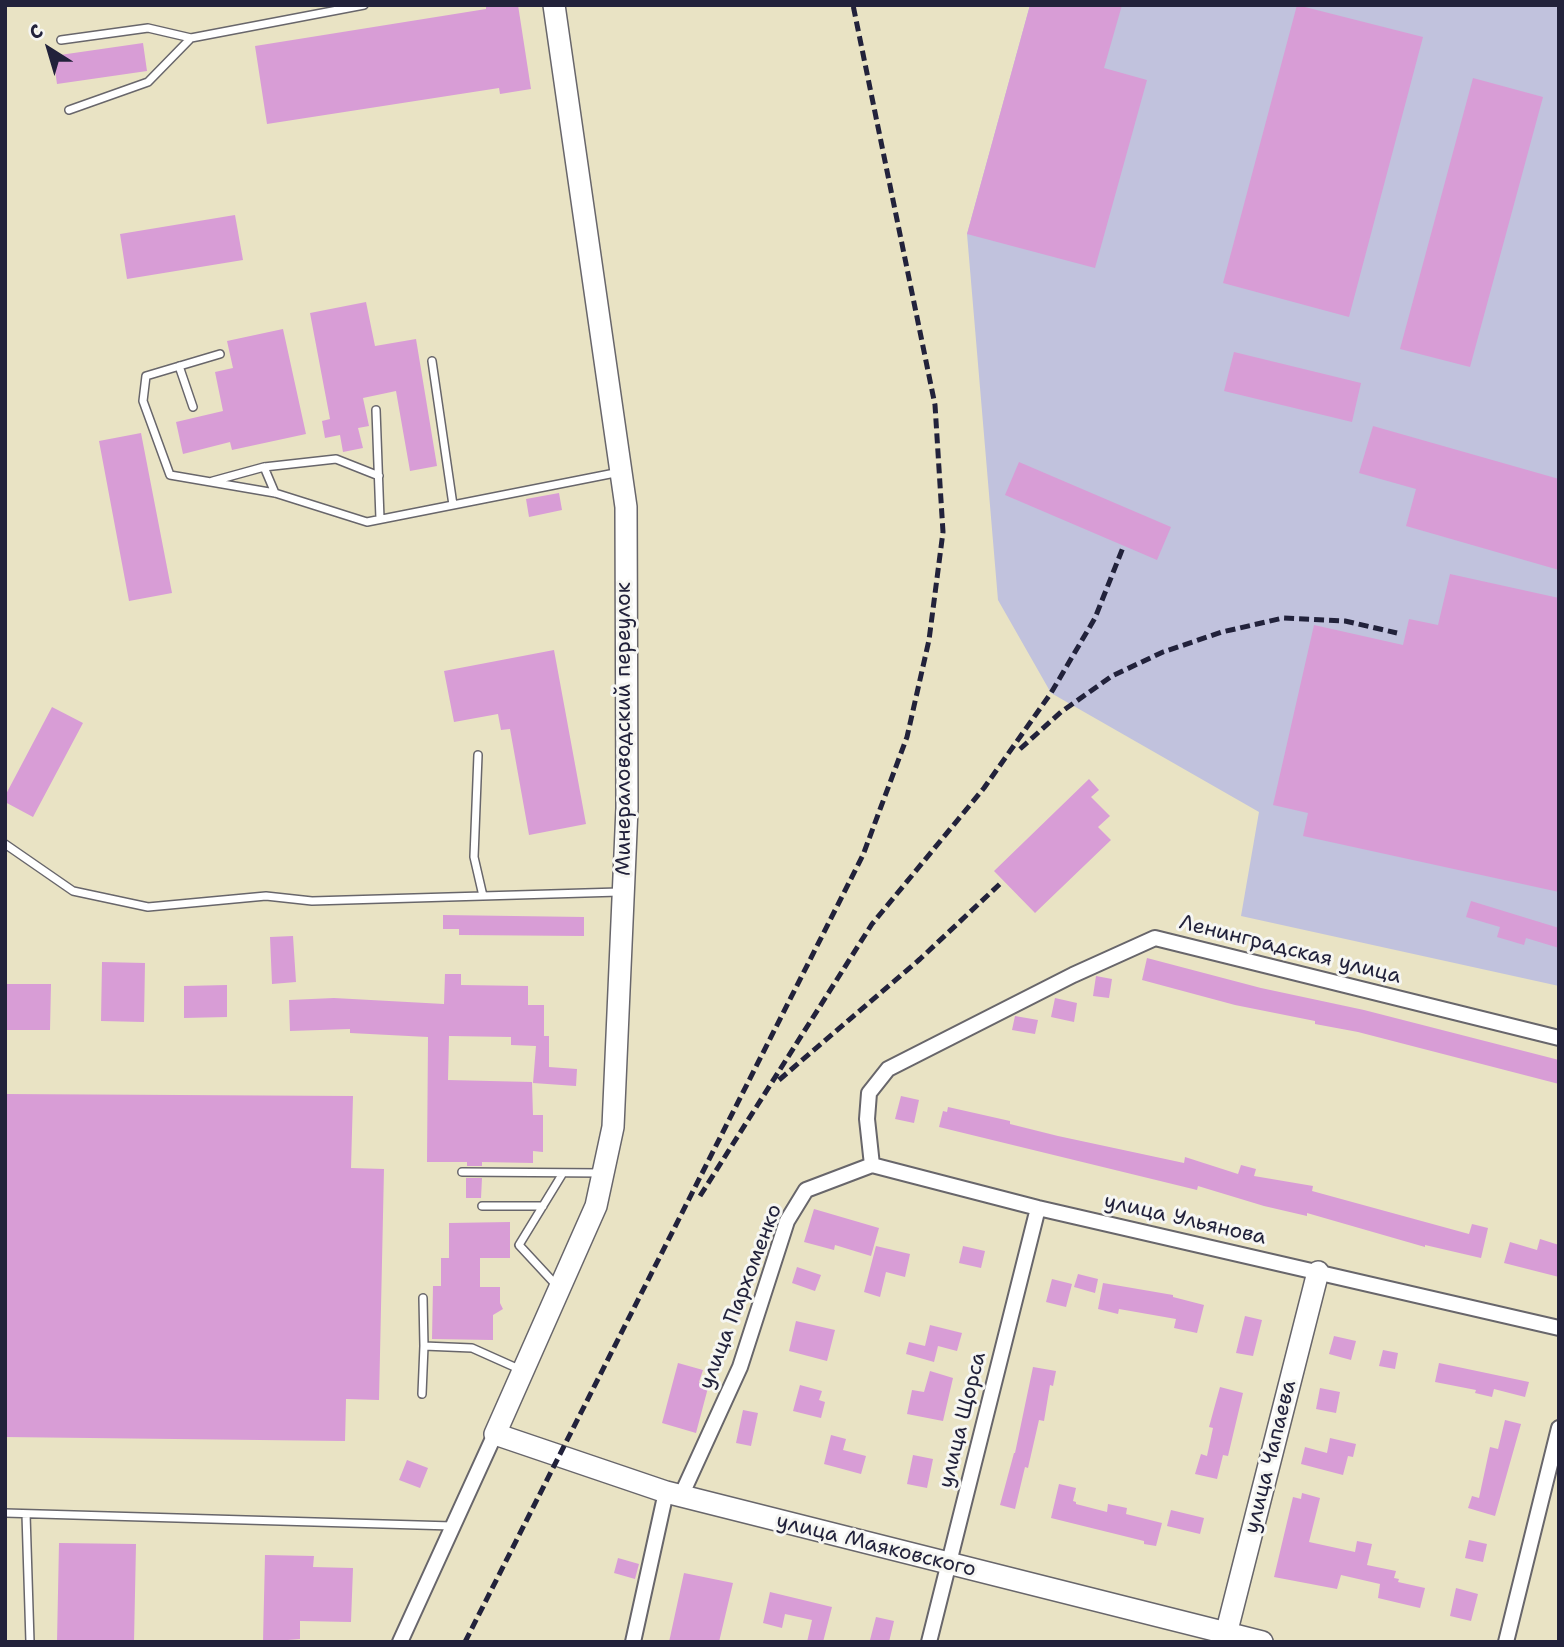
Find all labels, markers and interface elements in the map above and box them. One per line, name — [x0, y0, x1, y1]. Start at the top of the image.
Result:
north arrow — [14, 14, 84, 84]
text: С — [24, 18, 48, 45]
street label: Минераловодский переулок — [612, 582, 638, 876]
street label: Ленинградская улица — [1177, 910, 1403, 990]
street label: улица Ульянова — [1101, 1189, 1269, 1251]
street label: улица Пархоменко — [694, 1201, 788, 1393]
street label: улица Щорса — [934, 1349, 992, 1491]
street label: улица Чапаева — [1240, 1378, 1302, 1536]
street label: улица Маяковского — [774, 1509, 978, 1583]

